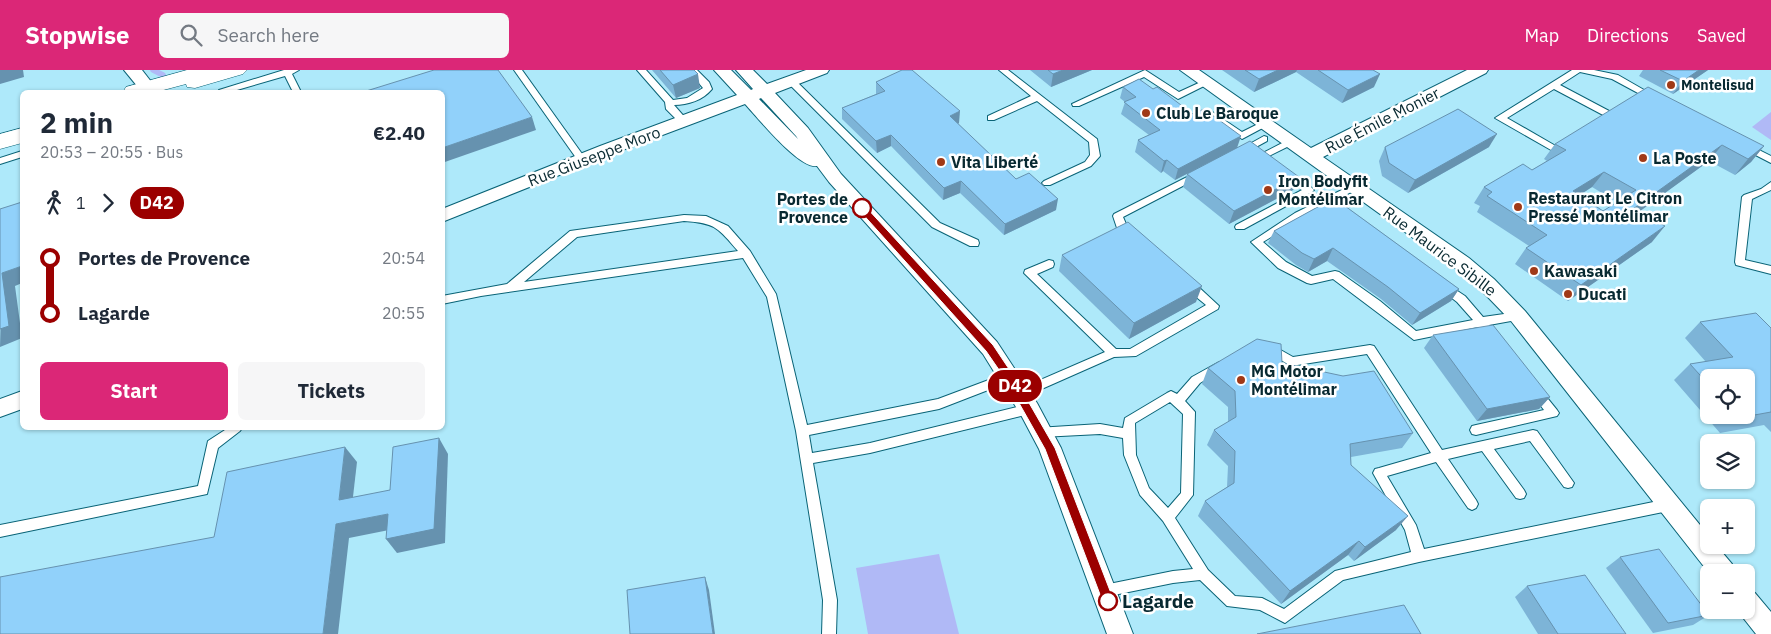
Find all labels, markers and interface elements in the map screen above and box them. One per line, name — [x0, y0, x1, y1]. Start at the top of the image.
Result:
search box — [159, 13, 509, 58]
text: Stopwise — [25, 19, 129, 51]
icon: search — [177, 21, 205, 49]
text: Search here — [217, 23, 319, 47]
text: Map — [1524, 24, 1559, 47]
text: Directions — [1587, 24, 1669, 47]
text: Saved — [1697, 24, 1746, 47]
place label: Montelisud — [1681, 76, 1754, 94]
marker: Montelisud — [1665, 79, 1677, 91]
street label: Rue Émile Monier — [1321, 82, 1443, 157]
place label: Club Le Baroque — [1156, 103, 1279, 123]
text: 2 min — [40, 104, 113, 141]
marker: Club Le Baroque — [1140, 107, 1152, 119]
text: €2.40 — [373, 121, 425, 145]
street label: Rue Giuseppe Moro — [525, 121, 663, 191]
text: 20:53 – 20:55 · Bus — [40, 142, 183, 162]
place label: La Poste — [1653, 148, 1717, 168]
place label: Vita Liberté — [951, 152, 1038, 172]
marker: La Poste — [1637, 152, 1649, 164]
marker: Vita Liberté — [935, 156, 947, 168]
place label: Iron Bodyfit Montélimar — [1278, 171, 1368, 209]
marker: Iron Bodyfit Montélimar — [1262, 184, 1274, 196]
place label: Restaurant Le Citron Pressé Montélimar — [1528, 188, 1682, 226]
icon: walk — [40, 189, 68, 217]
icon: forward — [94, 189, 122, 217]
place label: Portes de Provence — [777, 189, 848, 227]
text: D42 — [140, 191, 174, 214]
text: 1 — [76, 193, 86, 213]
marker: Portes de Provence — [852, 198, 872, 218]
marker: Restaurant Le Citron Pressé Montélimar — [1512, 201, 1524, 213]
street label: Rue Maurice Sibille — [1379, 202, 1501, 300]
text: Portes de Provence — [78, 246, 250, 270]
text: 20:54 — [382, 248, 425, 268]
place label: Kawasaki — [1544, 261, 1617, 281]
marker: Kawasaki — [1528, 265, 1540, 277]
place label: Ducati — [1578, 284, 1627, 304]
marker: Ducati — [1562, 288, 1574, 300]
text: Lagarde — [78, 301, 150, 325]
text: 20:55 — [382, 303, 425, 323]
place label: MG Motor Montélimar — [1251, 361, 1338, 399]
button: Start — [40, 362, 228, 420]
button: Tickets — [238, 362, 425, 420]
map controls — [1700, 369, 1755, 619]
button: locate — [1700, 369, 1755, 424]
line badge: D42 — [986, 370, 1044, 402]
text: D42 — [998, 374, 1032, 397]
marker: MG Motor Montélimar — [1235, 374, 1247, 386]
button: layers — [1700, 434, 1755, 489]
button: + — [1700, 499, 1755, 554]
button: − — [1700, 564, 1755, 619]
place label: Lagarde — [1122, 589, 1194, 613]
marker: Lagarde — [1098, 591, 1118, 611]

